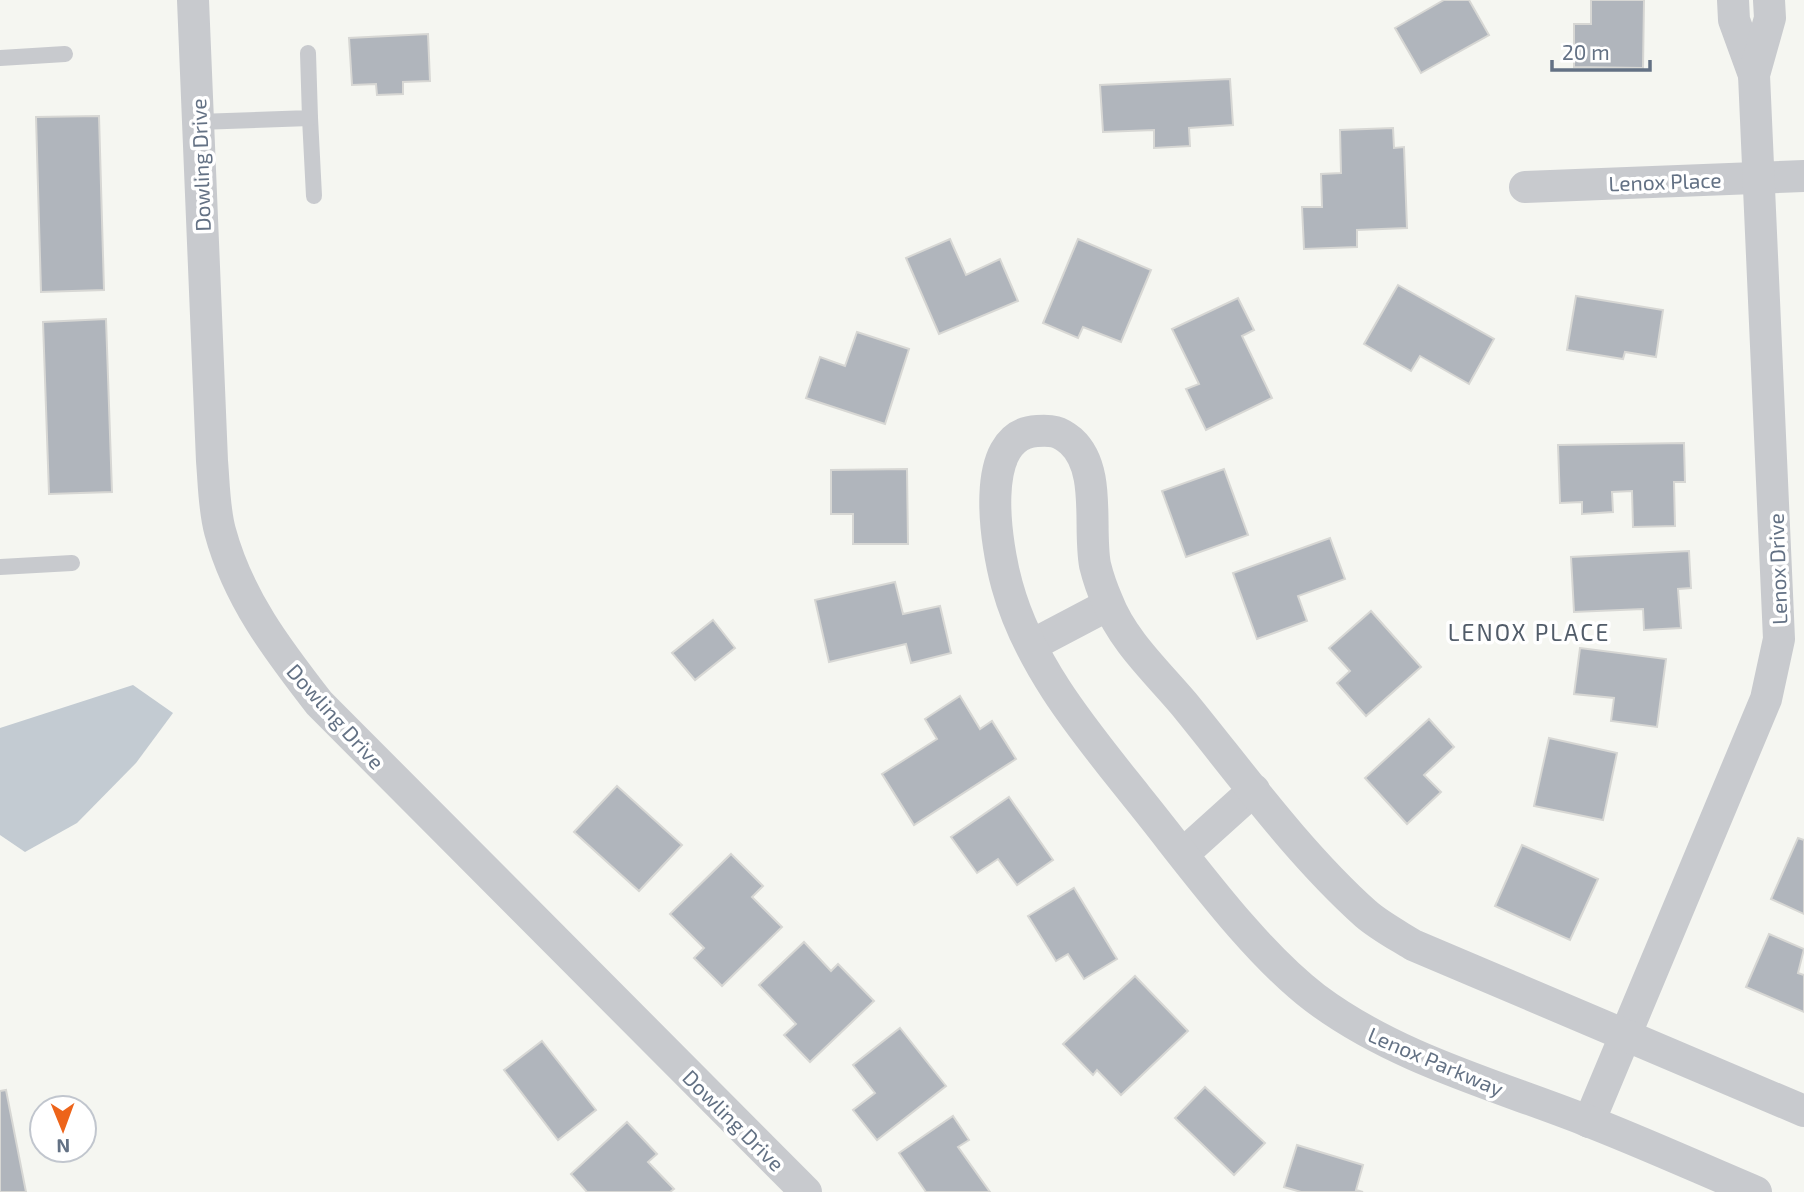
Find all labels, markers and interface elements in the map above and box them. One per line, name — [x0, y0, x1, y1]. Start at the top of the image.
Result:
scale bar — [1552, 28, 1650, 72]
text: 20 m — [1562, 39, 1610, 64]
street label: Dowling Drive — [185, 98, 215, 232]
street label: Lenox Place — [1608, 167, 1722, 195]
street label: Lenox Drive — [1763, 513, 1791, 625]
district label: LENOX PLACE — [1448, 618, 1610, 646]
street label: Dowling Drive — [282, 658, 390, 774]
street label: Lenox Parkway — [1365, 1021, 1507, 1101]
street label: Dowling Drive — [678, 1064, 790, 1176]
north arrow — [28, 1094, 98, 1164]
text: N — [56, 1135, 70, 1158]

